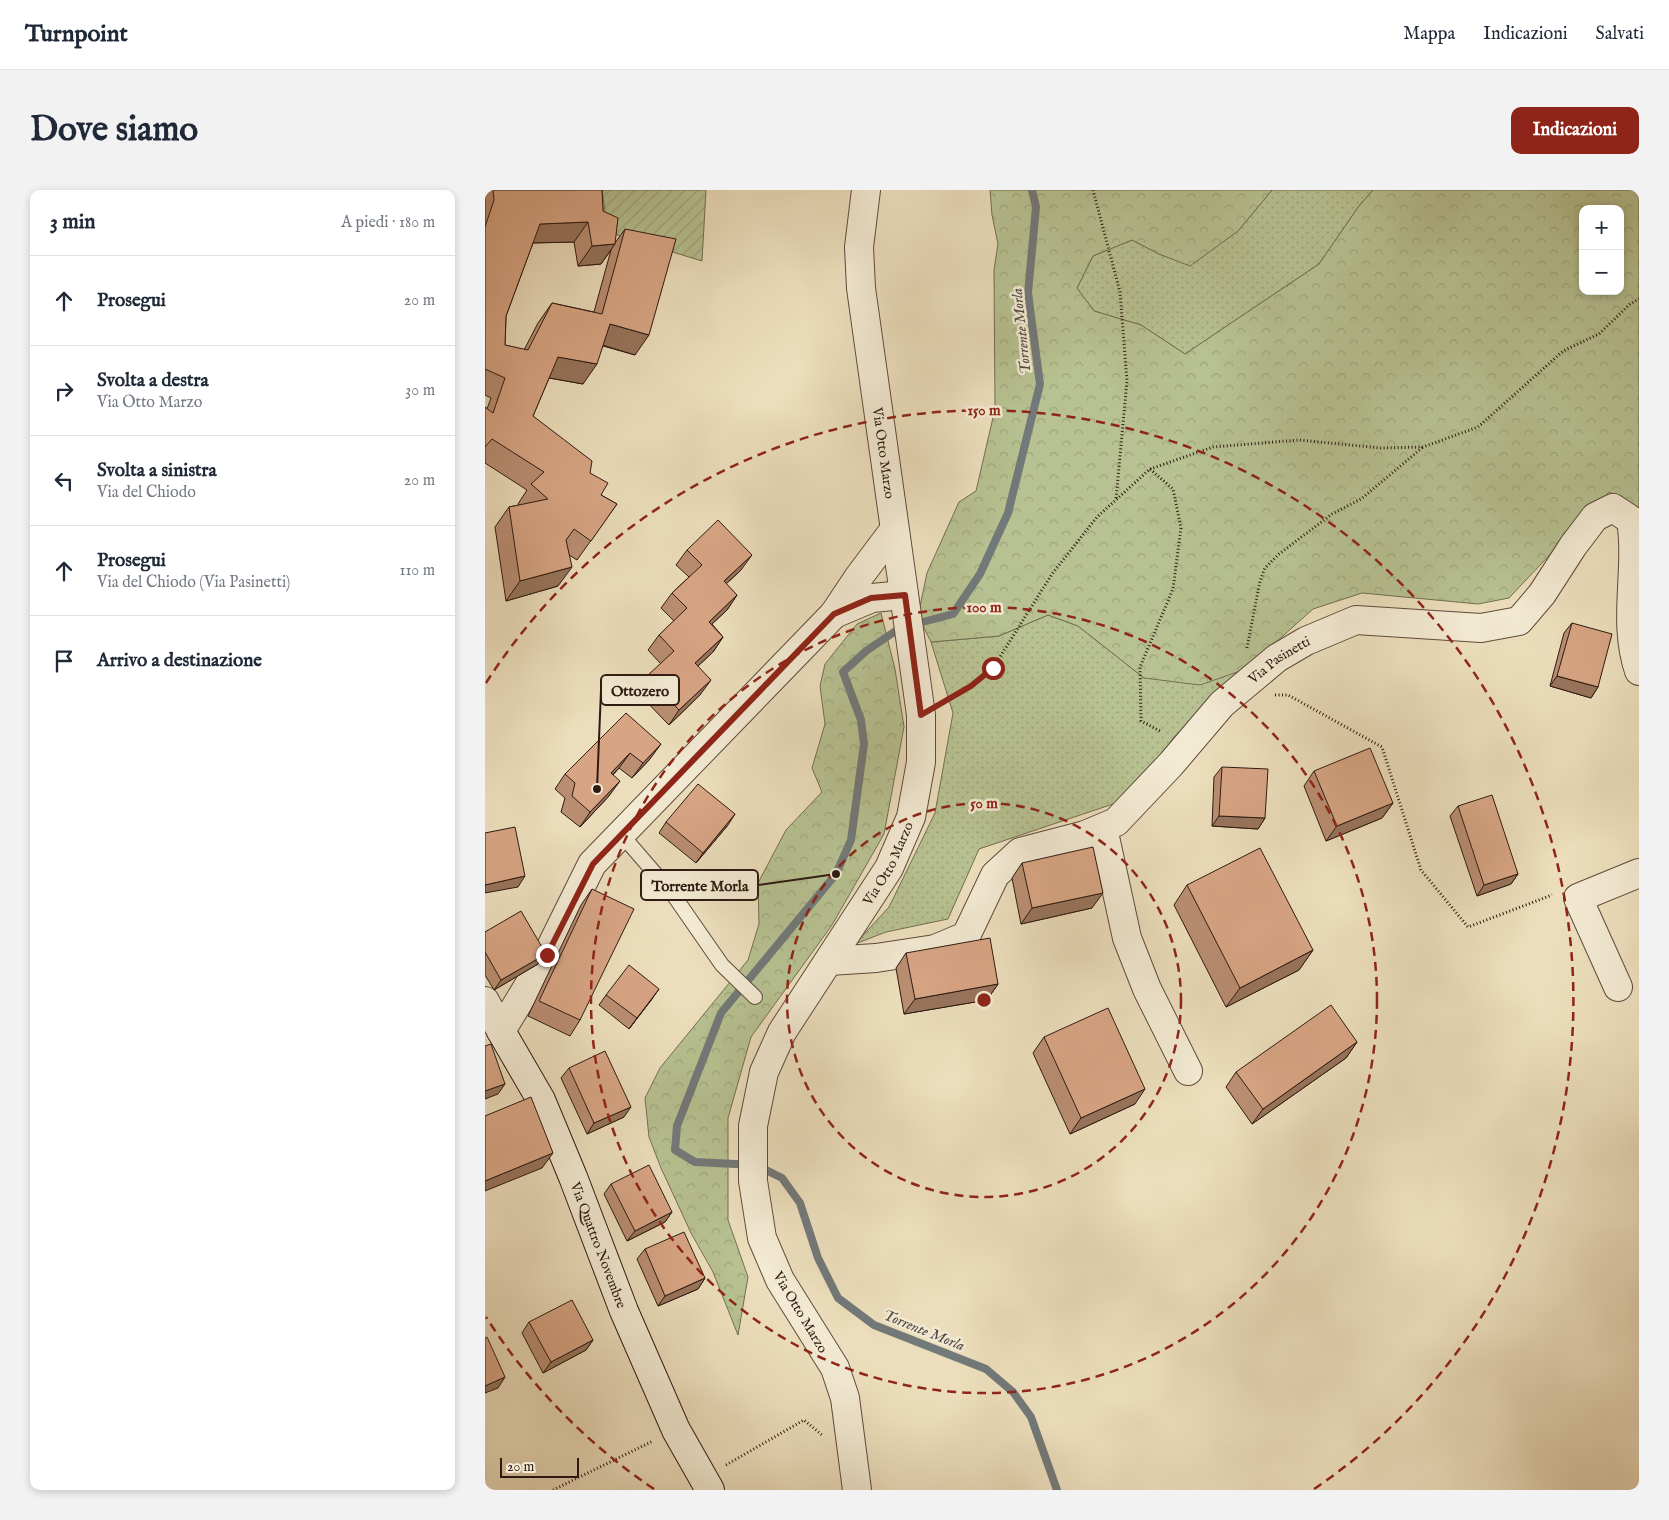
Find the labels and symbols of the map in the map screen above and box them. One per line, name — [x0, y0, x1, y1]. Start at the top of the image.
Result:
water label: Torrente Morla — [1008, 287, 1035, 375]
text: 150 m — [967, 401, 1001, 420]
street label: Via Otto Marzo — [868, 405, 898, 500]
text: 100 m — [966, 598, 1002, 617]
street label: Via Pasinetti — [1244, 632, 1313, 689]
route start — [982, 657, 1005, 680]
callout: Ottozero — [601, 675, 679, 705]
text: Ottozero — [611, 682, 669, 701]
text: 50 m — [970, 794, 998, 813]
street label: Via Otto Marzo — [859, 819, 918, 910]
callout: Torrente Morla — [641, 870, 758, 900]
text: Torrente Morla — [651, 877, 749, 896]
route end — [536, 944, 559, 967]
centre of rings — [975, 991, 993, 1009]
street label: Via Quattro Novembre — [565, 1179, 630, 1312]
street label: Via Otto Marzo — [768, 1268, 832, 1357]
water label: Torrente Morla — [880, 1305, 968, 1356]
scale bar — [500, 1455, 579, 1478]

